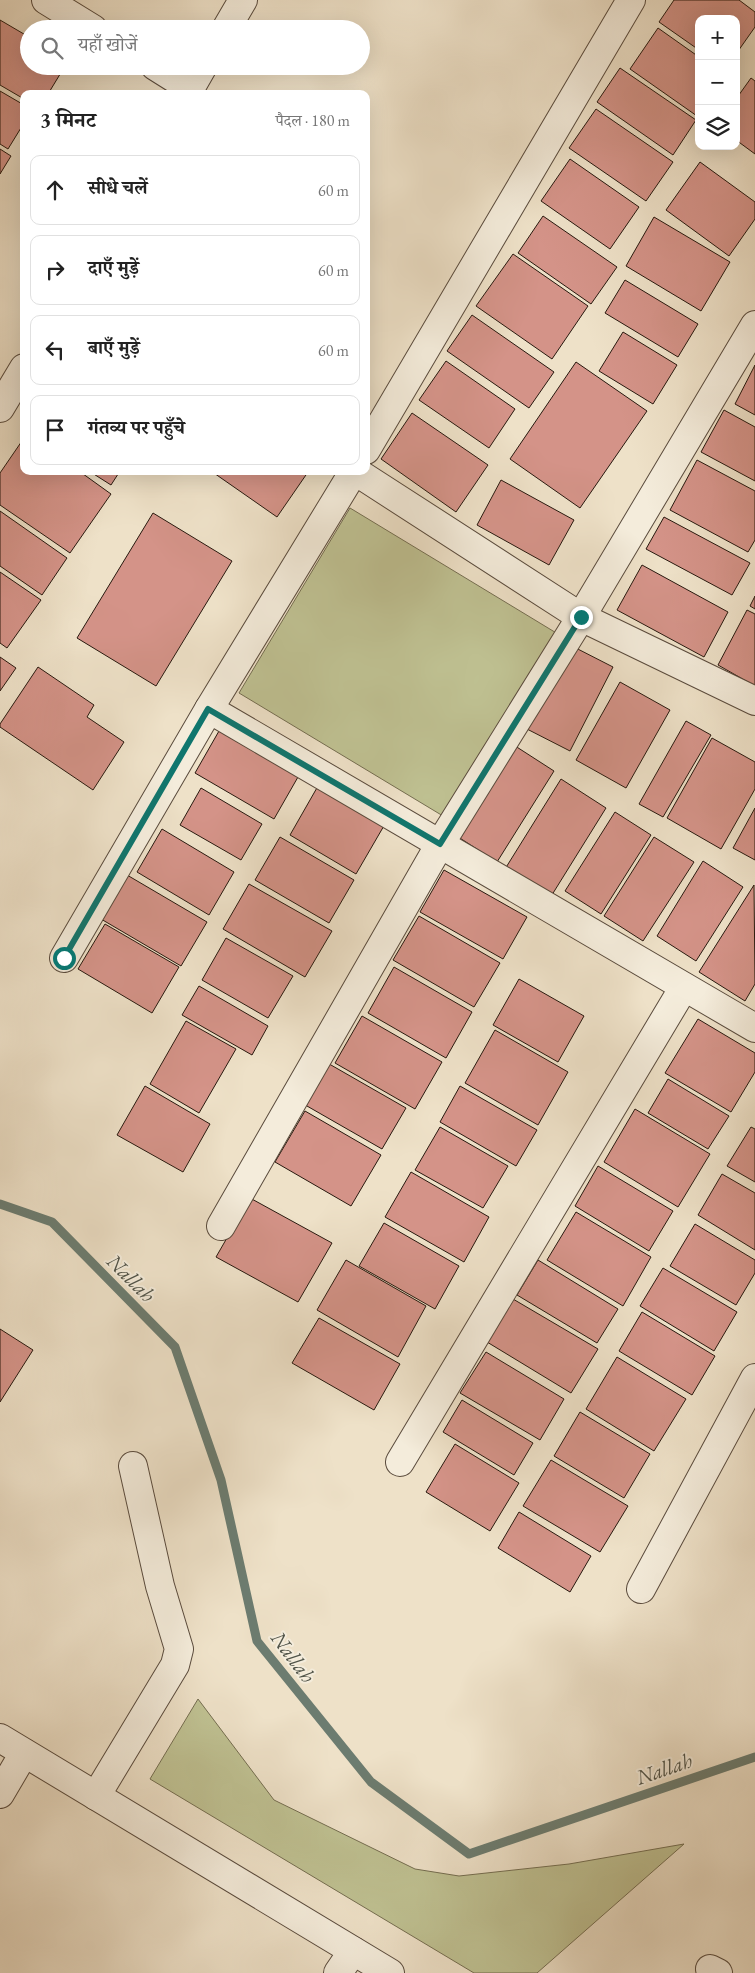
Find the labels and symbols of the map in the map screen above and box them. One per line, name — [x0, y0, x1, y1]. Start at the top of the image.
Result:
route end — [570, 606, 593, 629]
route start — [53, 947, 76, 970]
water label: Nallah — [101, 1247, 161, 1308]
water label: Nallah — [265, 1625, 322, 1688]
water label: Nallah — [631, 1746, 696, 1791]

